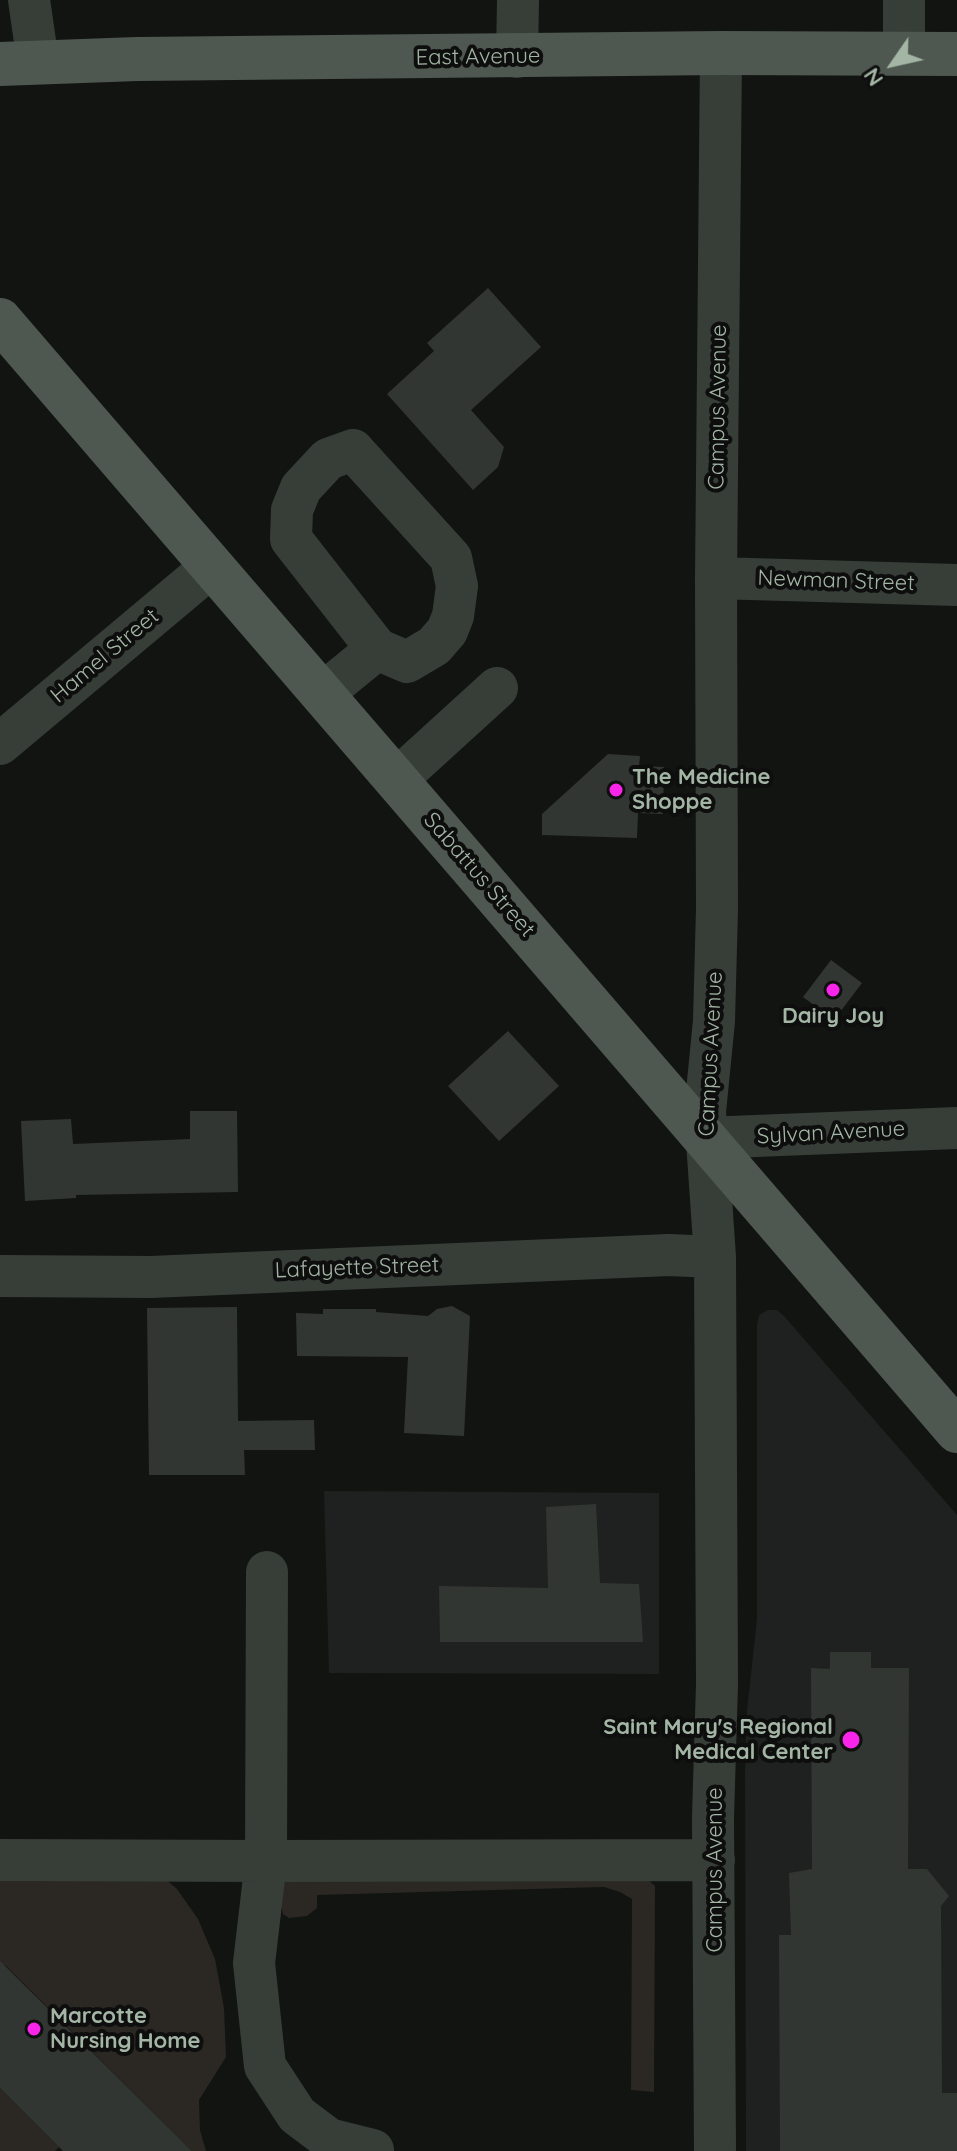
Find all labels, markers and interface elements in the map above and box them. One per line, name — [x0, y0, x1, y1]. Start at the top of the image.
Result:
north arrow — [853, 24, 933, 104]
street label: East Avenue — [415, 43, 541, 71]
text: N — [857, 63, 889, 92]
street label: Campus Avenue — [703, 324, 733, 490]
street label: Newman Street — [757, 565, 915, 597]
street label: Hamel Street — [46, 603, 164, 709]
place label: The Medicine Shoppe — [632, 764, 771, 816]
marker: The Medicine Shoppe — [607, 781, 625, 799]
street label: Sabattus Street — [418, 807, 540, 943]
street label: Campus Avenue — [693, 971, 729, 1137]
marker: Dairy Joy — [824, 981, 842, 999]
place label: Dairy Joy — [782, 1003, 884, 1029]
street label: Sylvan Avenue — [756, 1116, 906, 1150]
street label: Lafayette Street — [274, 1252, 440, 1284]
place label: Saint Mary's Regional Medical Center — [603, 1714, 833, 1766]
marker: Saint Mary's Regional Medical Center — [840, 1729, 862, 1751]
street label: Campus Avenue — [702, 1787, 728, 1953]
place label: Marcotte Nursing Home — [50, 2003, 201, 2054]
marker: Marcotte Nursing Home — [25, 2020, 43, 2038]

